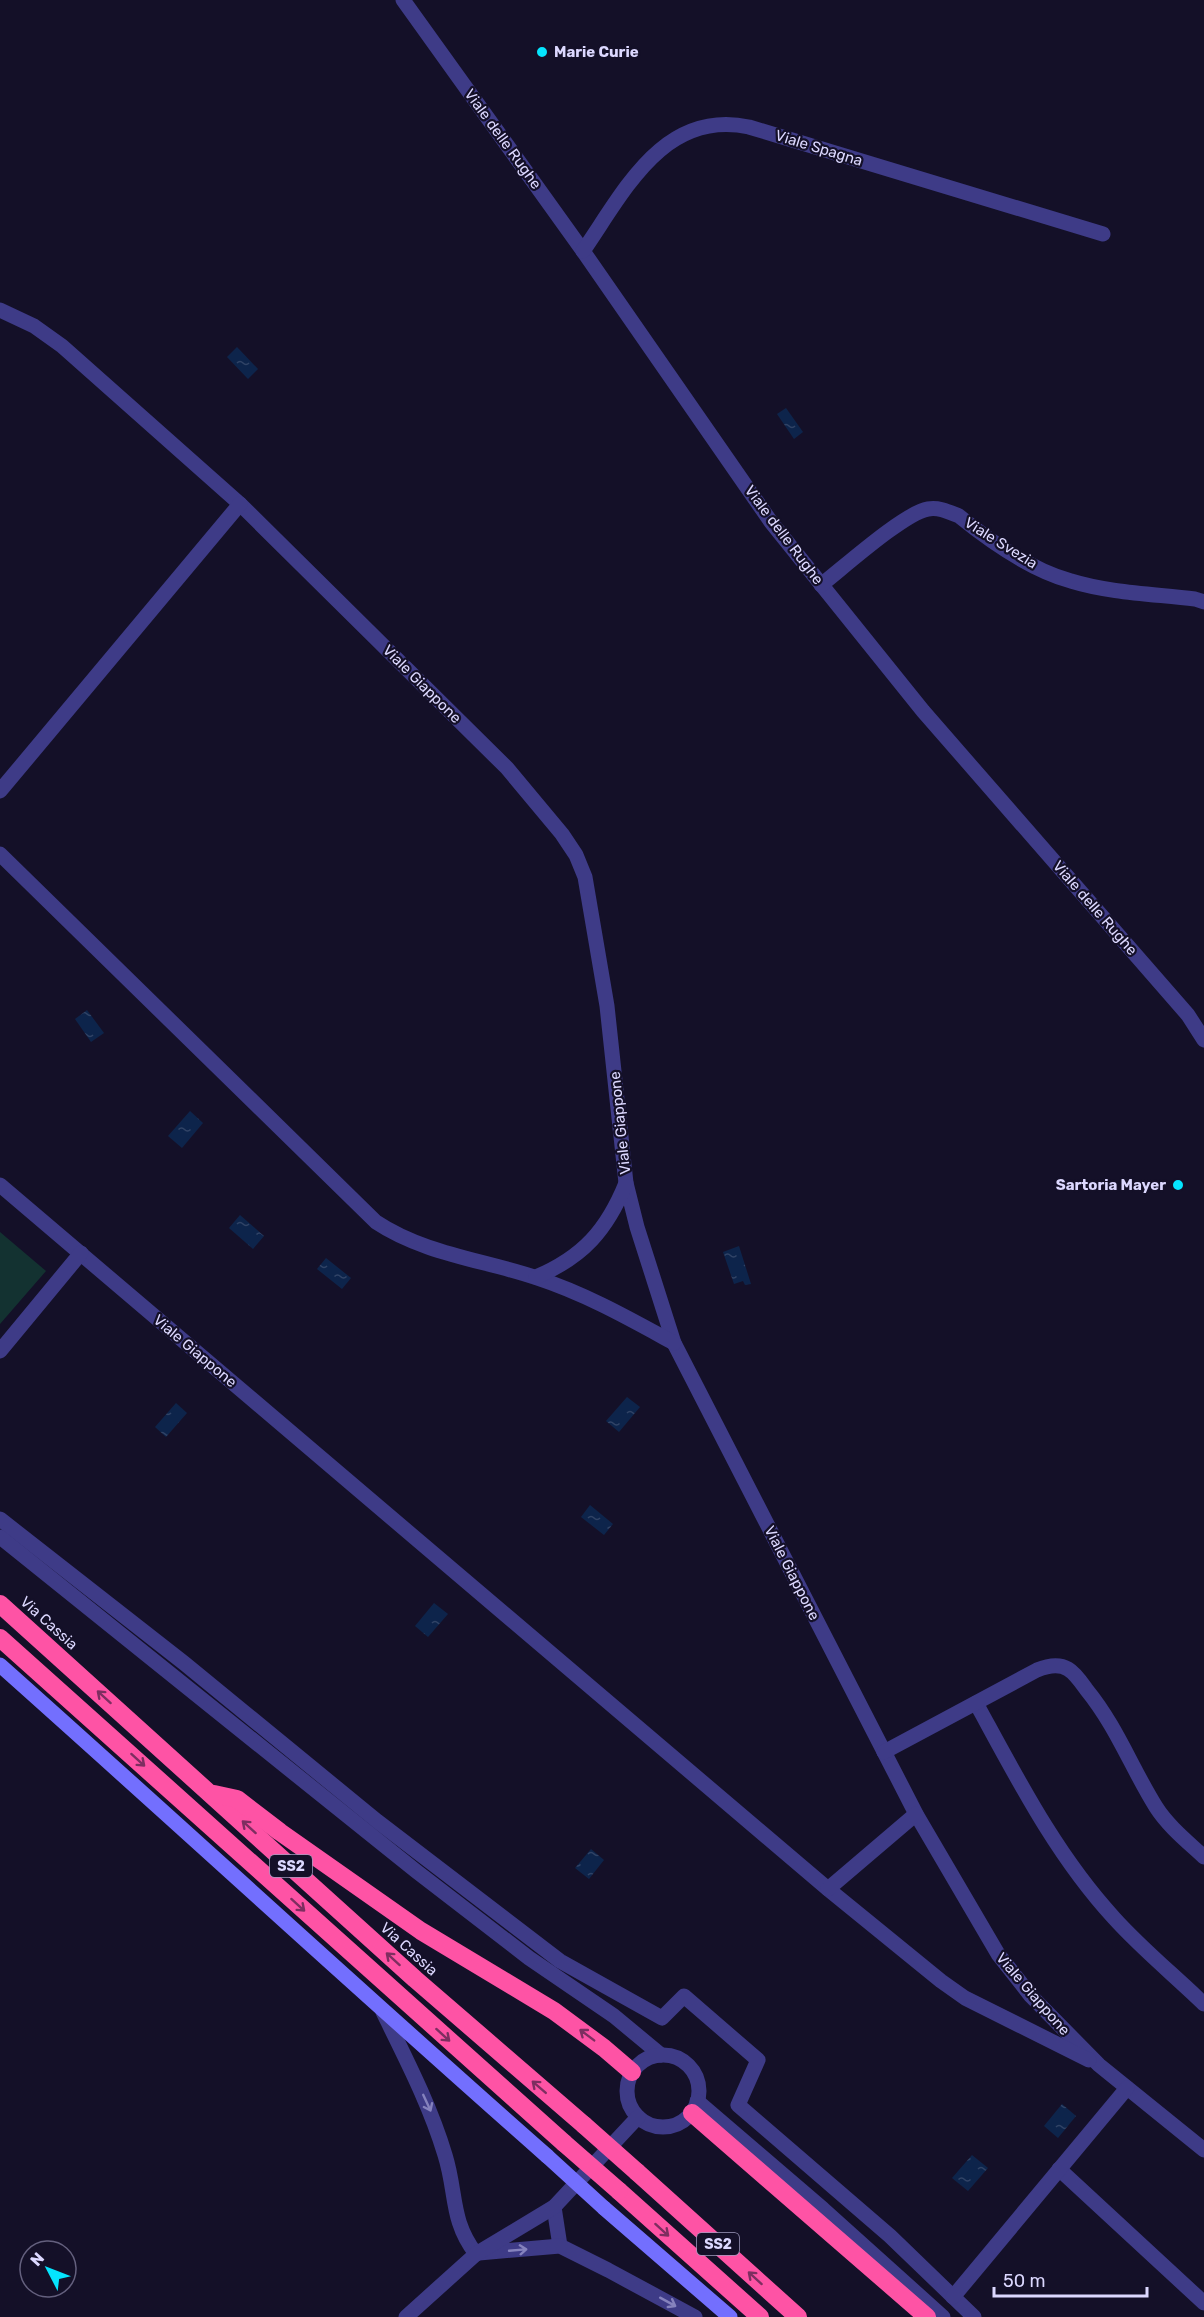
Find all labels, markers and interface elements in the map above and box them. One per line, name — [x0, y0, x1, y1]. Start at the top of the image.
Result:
place label: Marie Curie — [554, 43, 639, 61]
marker: Marie Curie — [535, 45, 549, 59]
street label: Viale delle Rughe — [461, 85, 545, 193]
street label: Viale Spagna — [773, 126, 865, 170]
street label: Viale delle Rughe — [741, 482, 827, 588]
street label: Viale Svezia — [961, 513, 1041, 573]
street label: Viale Giappone — [379, 641, 465, 727]
street label: Viale delle Rughe — [1049, 857, 1141, 959]
street label: Viale Giappone — [606, 1071, 634, 1175]
place label: Sartoria Mayer — [1056, 1176, 1166, 1194]
marker: Sartoria Mayer — [1171, 1178, 1185, 1192]
street label: Viale Giappone — [150, 1311, 240, 1391]
street label: Viale Giappone — [760, 1523, 824, 1623]
street label: Via Cassia — [17, 1593, 81, 1653]
one-way arrow — [96, 1690, 111, 1704]
one-way arrow — [130, 1753, 145, 1767]
one-way arrow — [241, 1820, 256, 1834]
road number: SS2 — [270, 1855, 312, 1877]
one-way arrow — [291, 1898, 306, 1912]
street label: Via Cassia — [377, 1919, 441, 1979]
street label: Viale Giappone — [992, 1949, 1074, 2039]
one-way arrow — [385, 1951, 400, 1966]
one-way arrow — [435, 2028, 450, 2042]
one-way arrow — [579, 2029, 595, 2042]
one-way arrow — [532, 2080, 547, 2094]
one-way arrow — [421, 2093, 433, 2111]
one-way arrow — [654, 2223, 669, 2237]
road number: SS2 — [697, 2233, 739, 2255]
north arrow — [18, 2239, 78, 2299]
one-way arrow — [507, 2244, 527, 2255]
text: N — [26, 2249, 48, 2270]
scale bar — [994, 2260, 1147, 2298]
text: 50 m — [1003, 2270, 1046, 2292]
one-way arrow — [748, 2271, 763, 2285]
one-way arrow — [658, 2297, 676, 2308]

